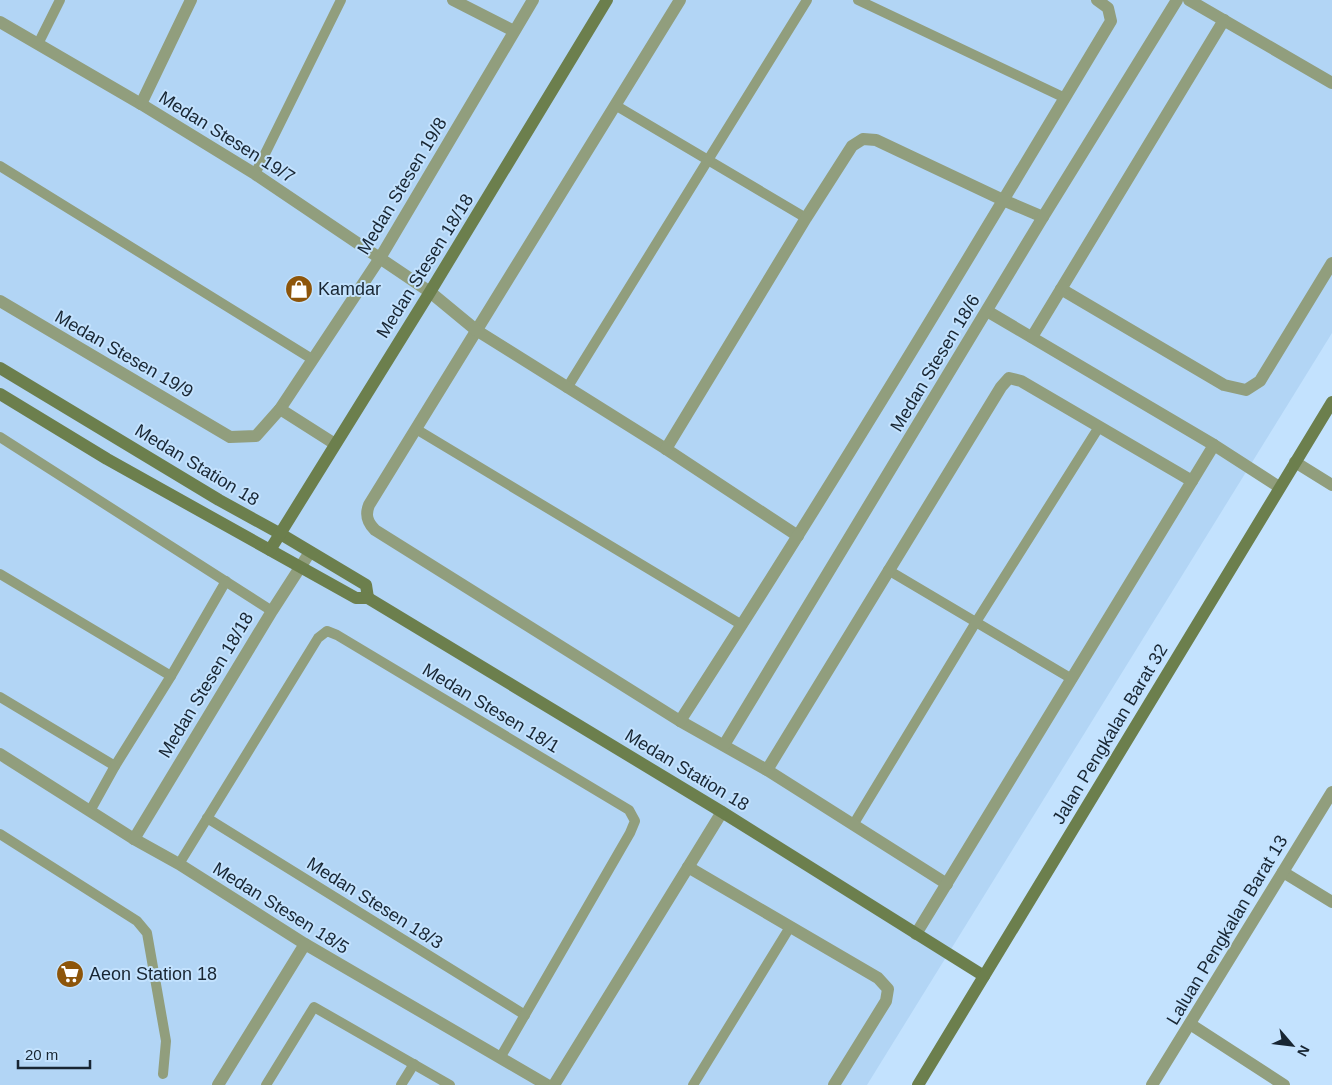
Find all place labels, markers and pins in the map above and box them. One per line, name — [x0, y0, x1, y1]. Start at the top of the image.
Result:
shop icon: Kamdar — [284, 274, 314, 304]
place label: Kamdar — [318, 279, 381, 299]
supermarket icon: Aeon Station 18 — [55, 959, 85, 989]
place label: Aeon Station 18 — [89, 964, 217, 984]

